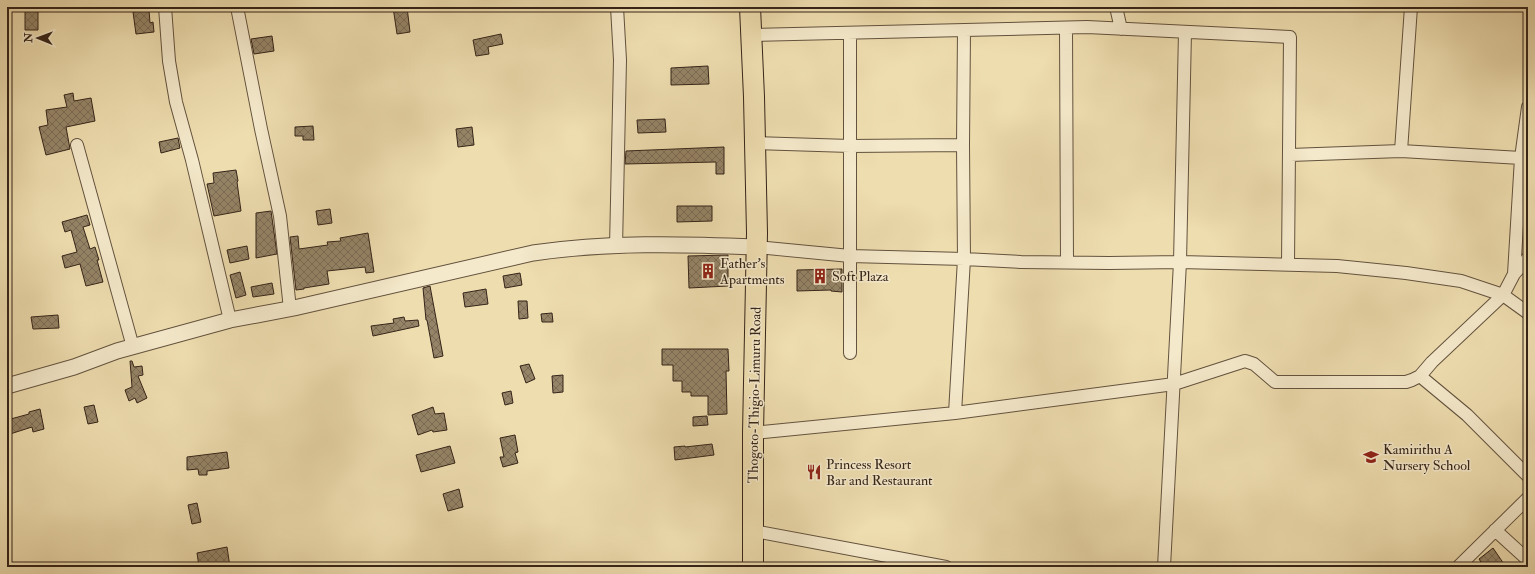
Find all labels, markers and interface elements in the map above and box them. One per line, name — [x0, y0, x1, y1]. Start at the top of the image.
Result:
north arrow — [18, 18, 58, 58]
text: N — [22, 32, 35, 44]
place label: Father's Apartments — [719, 255, 785, 289]
building icon: Father's Apartments — [699, 262, 717, 280]
building icon: Soft Plaza — [811, 267, 829, 285]
place label: Soft Plaza — [832, 268, 889, 285]
street label: Thogoto-Thigio-Limuru Road — [744, 307, 765, 483]
place label: Kamirithu A Nursery School — [1383, 441, 1471, 475]
school or university icon: Kamirithu A Nursery School — [1362, 448, 1380, 466]
place label: Princess Resort Bar and Restaurant — [826, 456, 933, 489]
restaurant icon: Princess Resort Bar and Restaurant — [805, 463, 823, 481]

